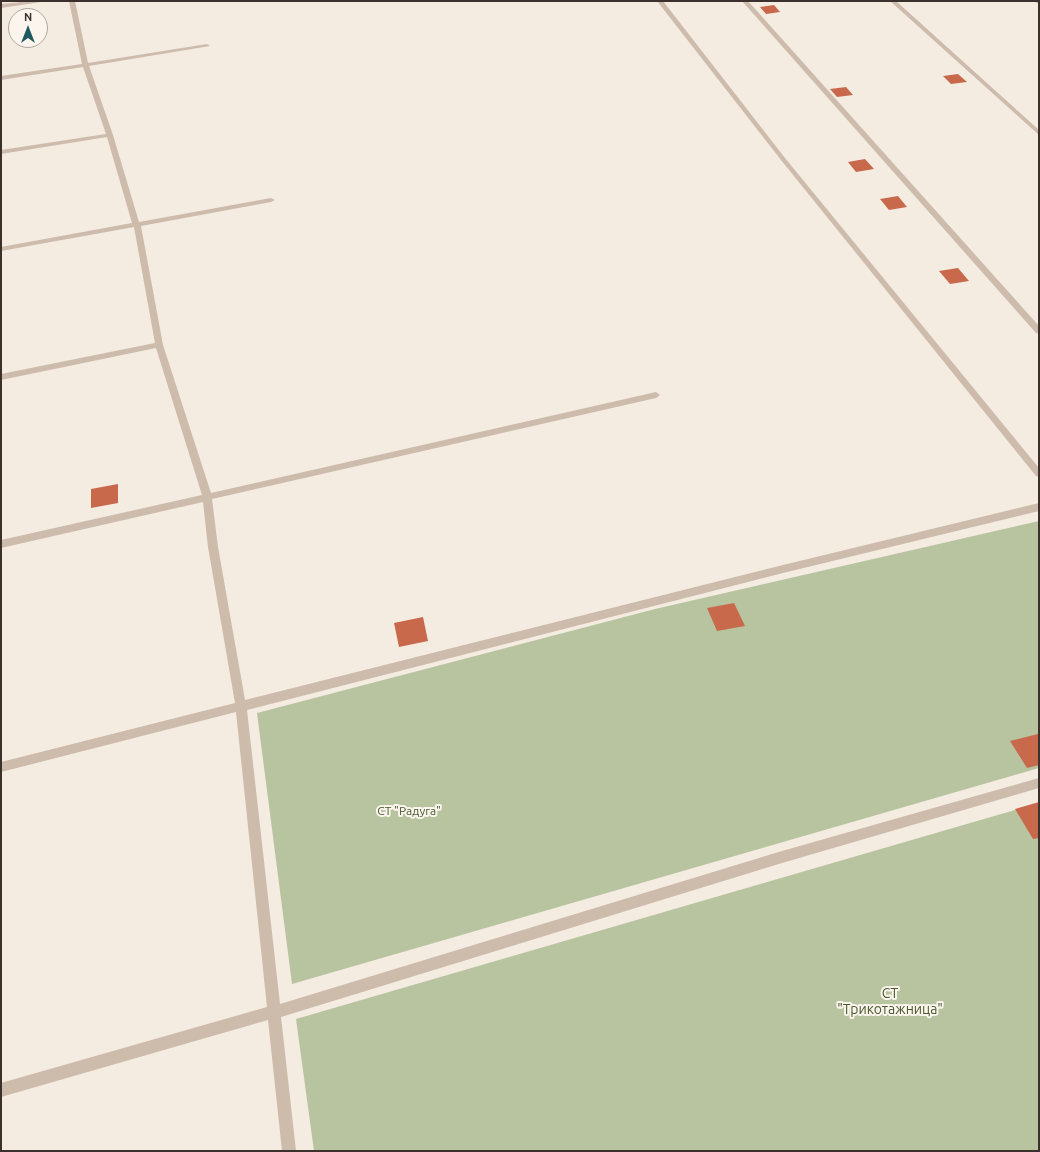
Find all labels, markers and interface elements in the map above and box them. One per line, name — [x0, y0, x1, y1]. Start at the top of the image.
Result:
north arrow — [8, 8, 48, 48]
text: N — [24, 11, 32, 23]
park label: СТ "Радуга" — [377, 804, 441, 818]
park label: СТ "Трикотажница" — [837, 985, 943, 1018]

